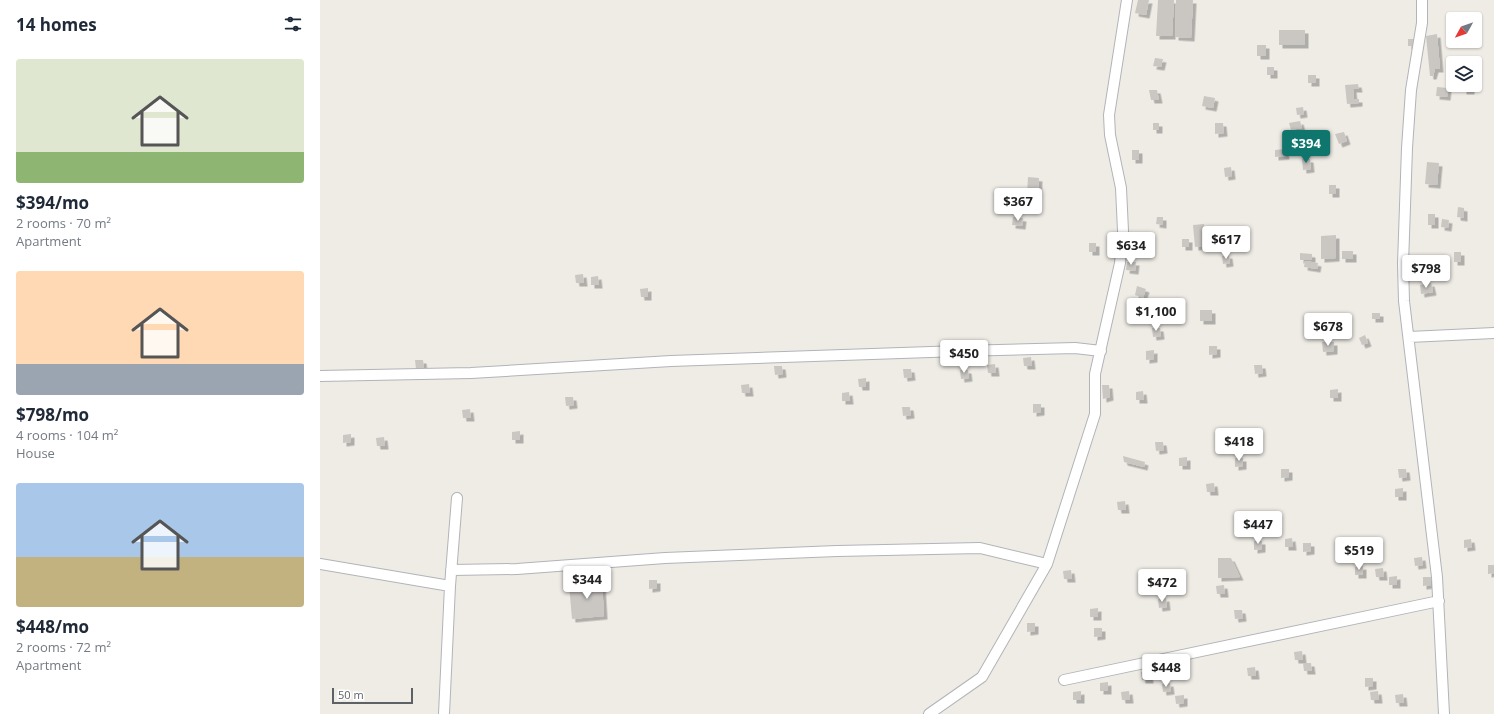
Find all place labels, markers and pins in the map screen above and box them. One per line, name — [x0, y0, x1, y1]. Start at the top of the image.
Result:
pin: $394 — [1282, 130, 1330, 164]
pin: $367 — [994, 188, 1042, 222]
pin: $617 — [1202, 226, 1250, 260]
pin: $634 — [1107, 232, 1155, 266]
pin: $798 — [1402, 255, 1450, 289]
pin: $1,100 — [1123, 298, 1189, 332]
pin: $678 — [1304, 313, 1352, 347]
pin: $450 — [940, 340, 988, 374]
pin: $418 — [1215, 428, 1263, 462]
pin: $447 — [1234, 511, 1282, 545]
pin: $519 — [1335, 537, 1383, 571]
pin: $344 — [563, 566, 611, 600]
pin: $472 — [1138, 569, 1186, 603]
pin: $448 — [1142, 654, 1190, 688]

